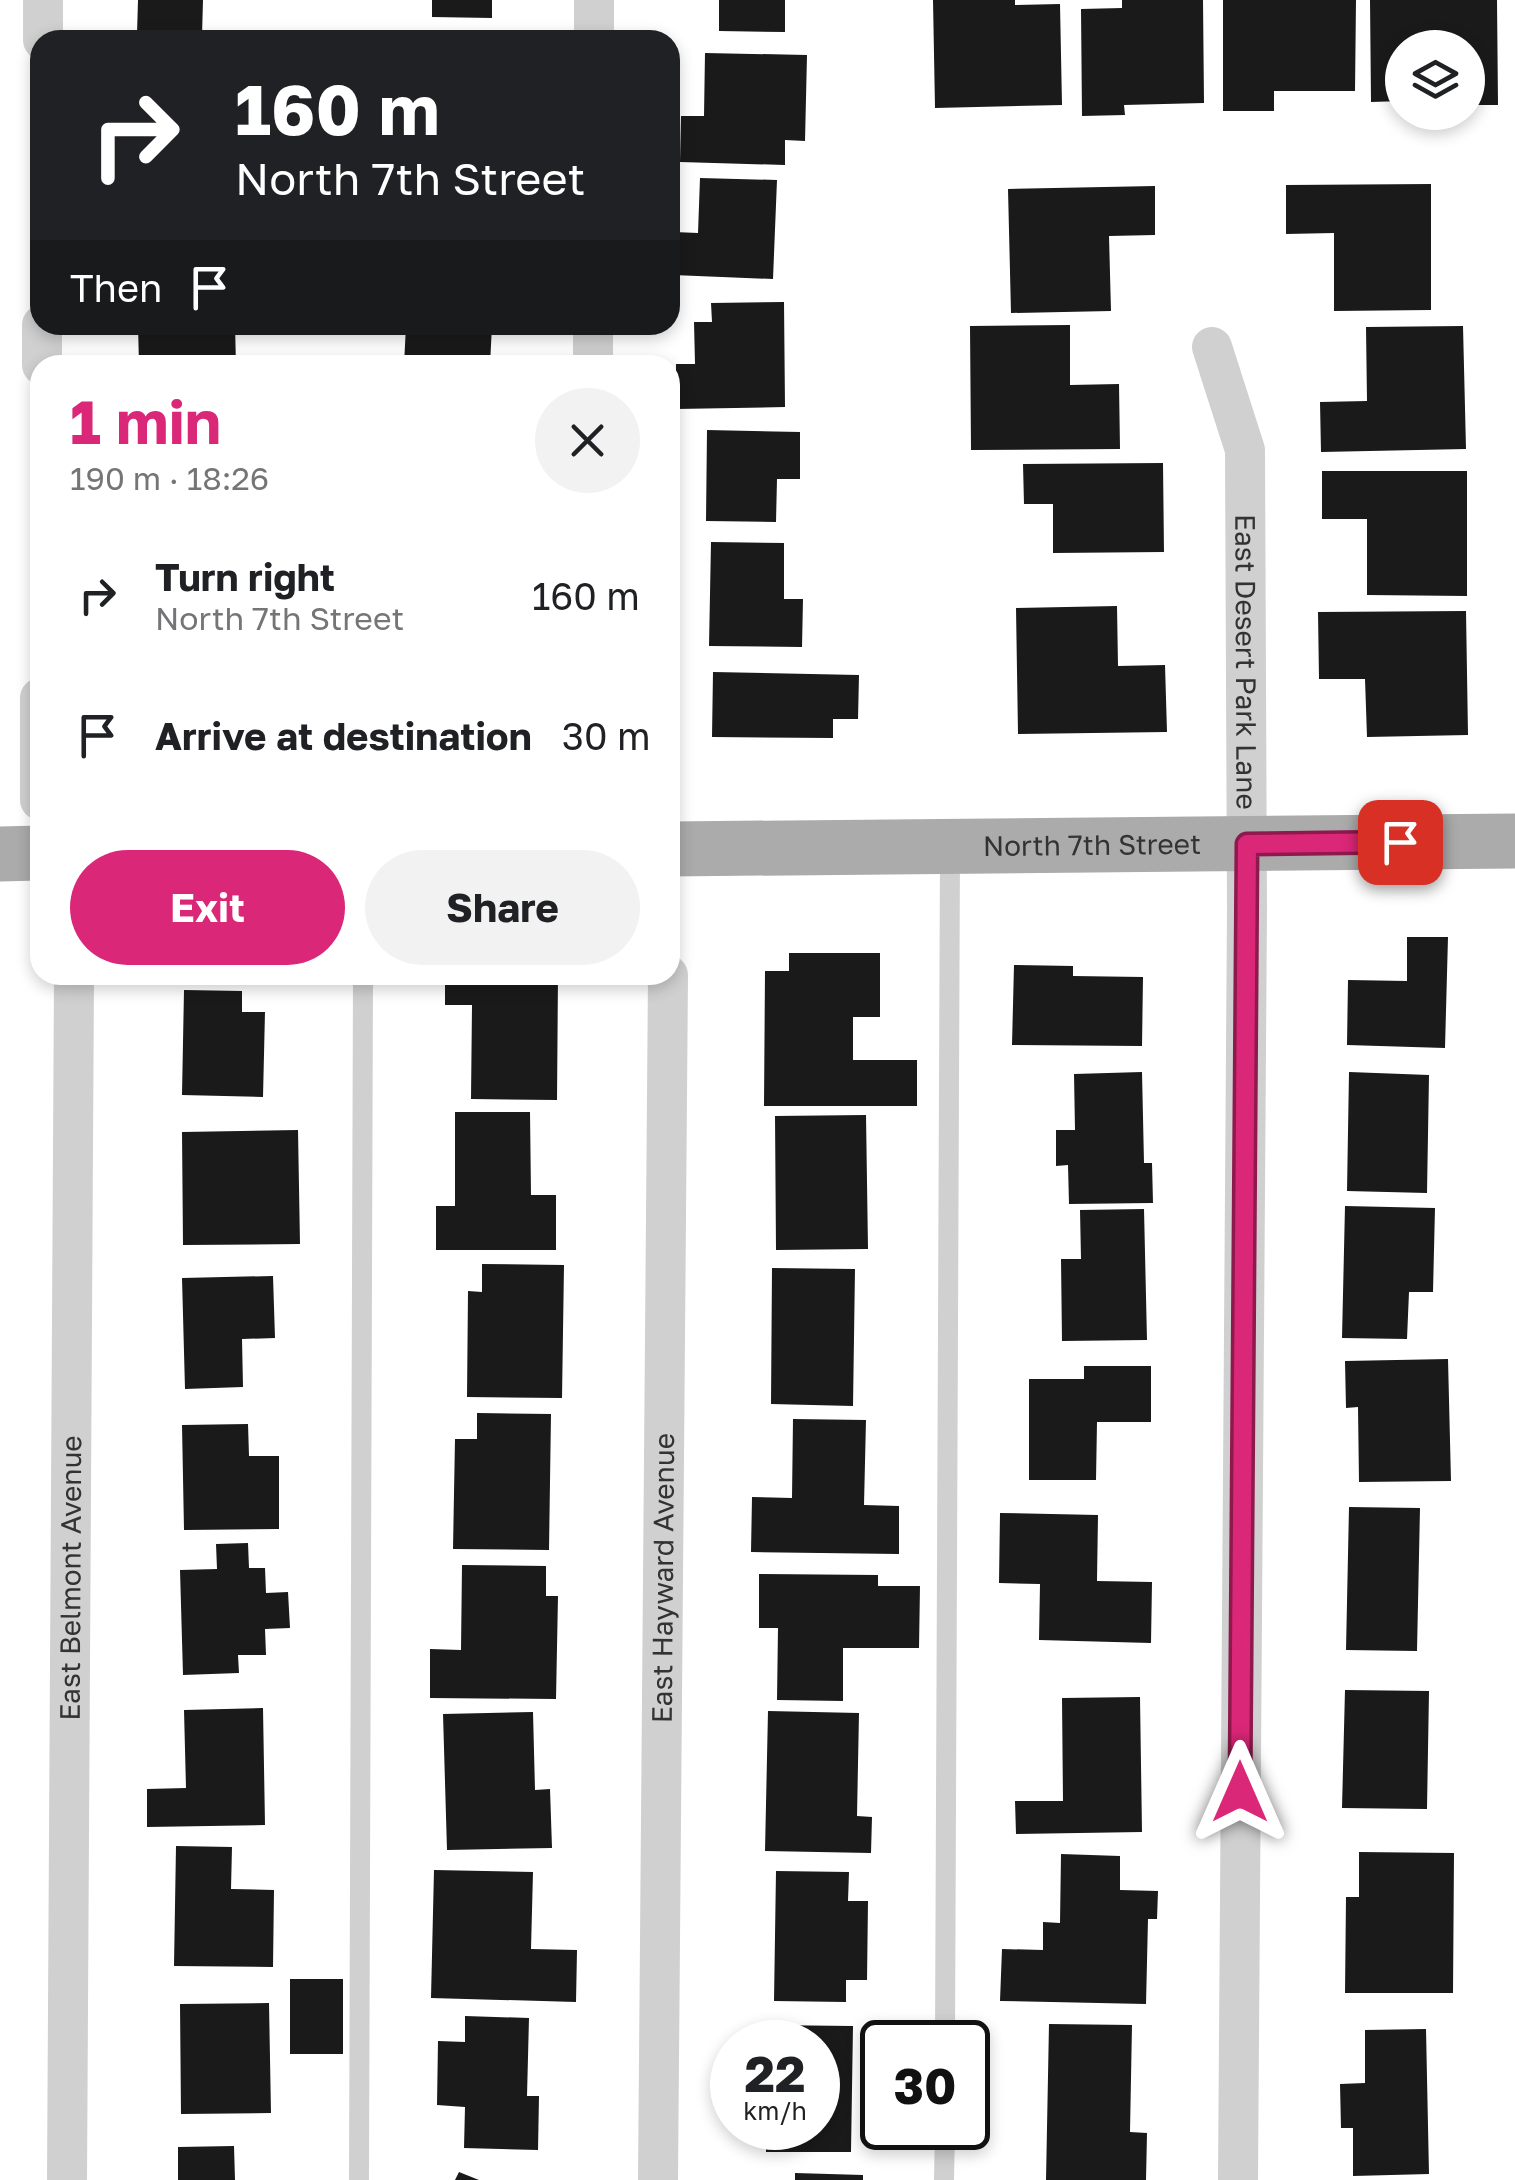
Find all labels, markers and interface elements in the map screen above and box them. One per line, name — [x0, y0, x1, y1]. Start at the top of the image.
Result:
map controls — [1385, 30, 1485, 130]
button: layers — [1385, 30, 1485, 130]
text: 160 m — [235, 66, 440, 150]
icon: right — [70, 70, 200, 200]
text: North 7th Street — [235, 151, 586, 205]
icon: arrive — [182, 260, 237, 315]
text: Then — [70, 265, 162, 310]
text: 1 min — [70, 385, 221, 457]
button: close — [535, 388, 640, 493]
text: 190 m · 18:26 — [70, 459, 269, 497]
street label: East Desert Park Lane — [1229, 514, 1264, 810]
text: Turn right — [155, 554, 335, 599]
icon: right — [70, 568, 125, 623]
text: 160 m — [532, 573, 640, 618]
text: North 7th Street — [155, 599, 404, 637]
icon: arrive — [70, 708, 125, 763]
text: Arrive at destination — [155, 713, 532, 758]
text: 30 m — [562, 713, 651, 758]
pin — [1358, 800, 1443, 885]
icon: arrive — [1373, 815, 1428, 870]
street label: North 7th Street — [983, 827, 1201, 862]
button: Exit — [70, 850, 345, 965]
button: Share — [365, 850, 640, 965]
street label: East Hayward Avenue — [645, 1433, 680, 1723]
street label: East Belmont Avenue — [53, 1435, 87, 1721]
position arrow — [1188, 1740, 1292, 1844]
speed limit sign: 30 — [860, 2020, 990, 2150]
text: 22 — [744, 2043, 805, 2103]
text: km/h — [743, 2095, 807, 2126]

